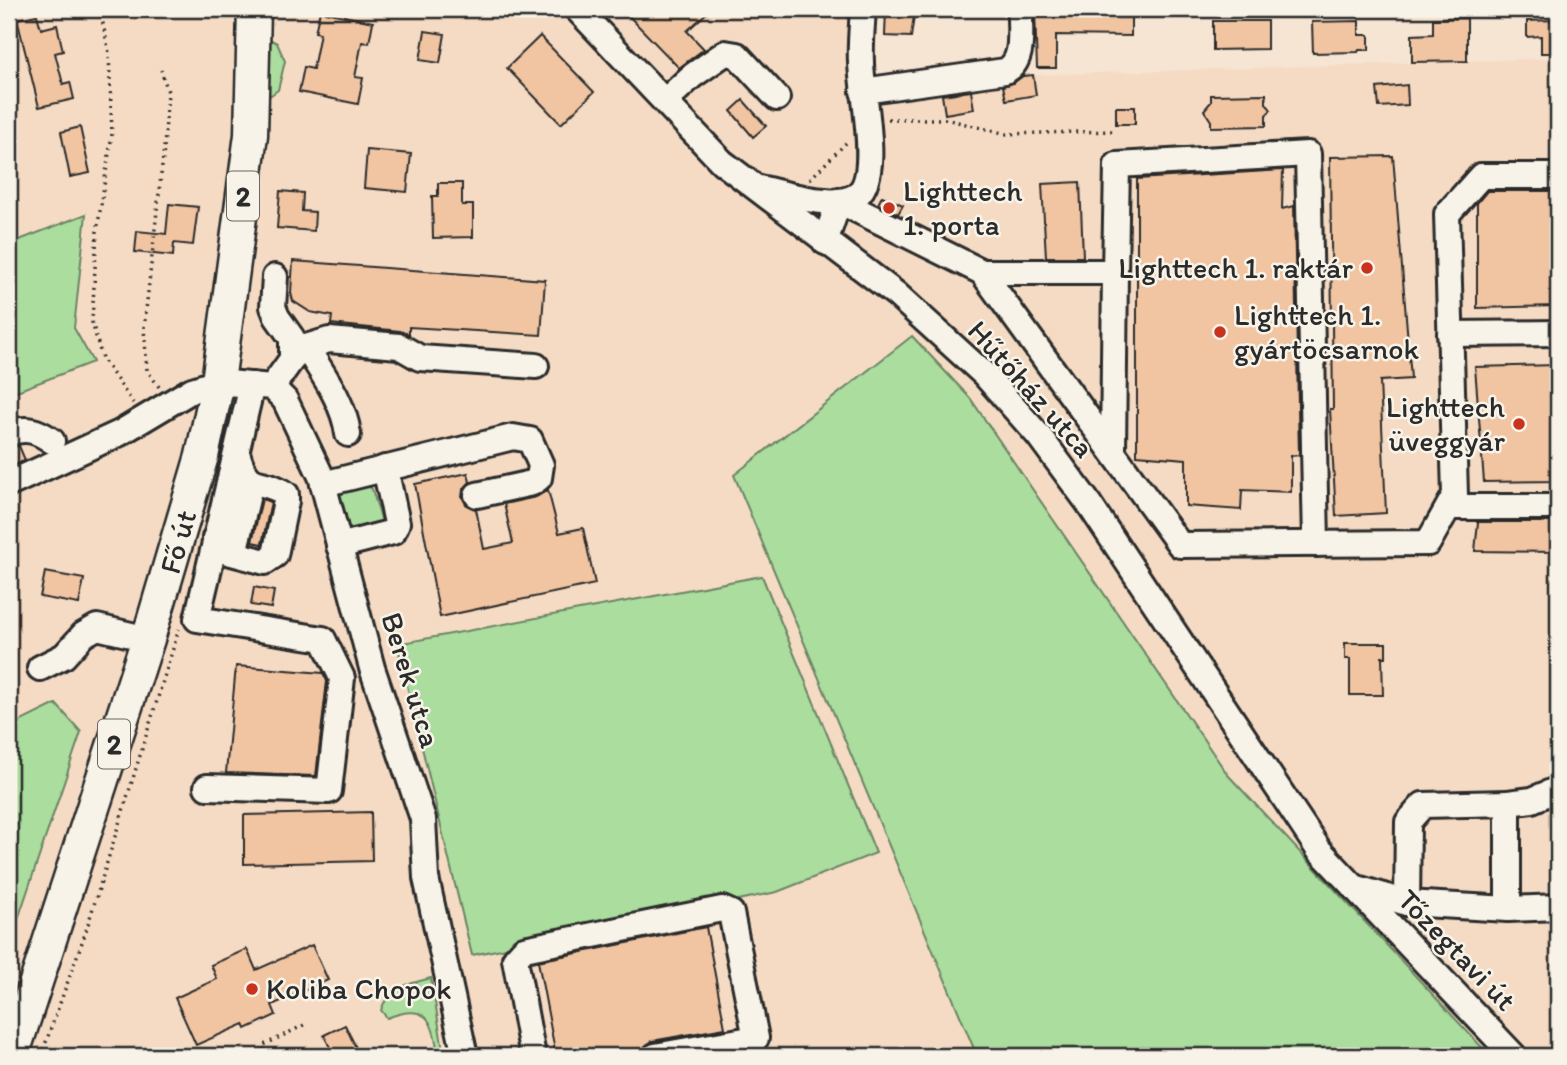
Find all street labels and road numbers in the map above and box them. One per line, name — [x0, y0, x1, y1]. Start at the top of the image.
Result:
road number: 2 — [227, 172, 259, 220]
street label: Hűtőház utca — [960, 312, 1103, 465]
street label: Fő út — [151, 506, 204, 578]
street label: Berek utca — [373, 608, 450, 752]
road number: 2 — [98, 720, 130, 768]
street label: Tőzegtavi út — [1390, 881, 1524, 1018]

